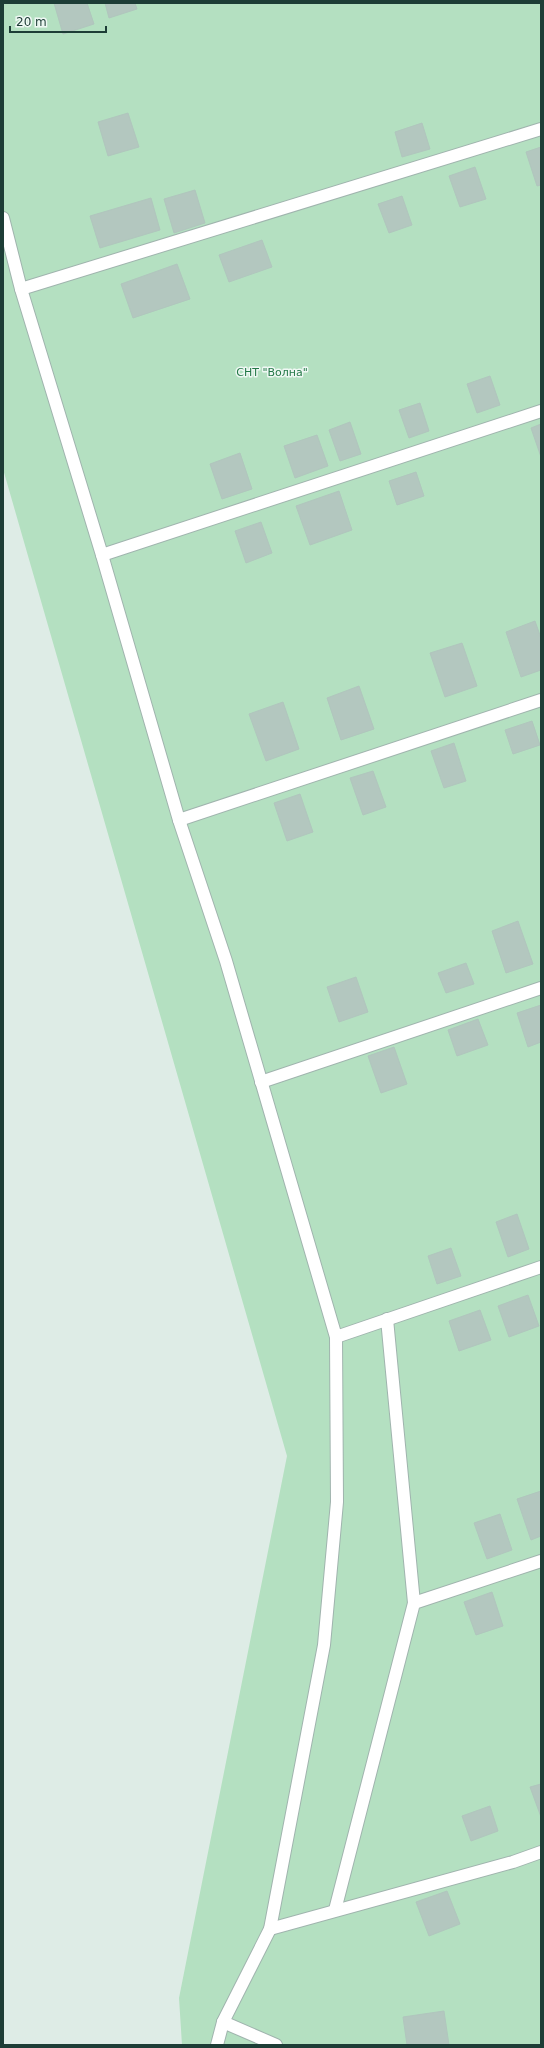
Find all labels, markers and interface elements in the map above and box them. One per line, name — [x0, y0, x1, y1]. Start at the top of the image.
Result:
scale bar — [10, 8, 106, 34]
text: 20 m — [16, 15, 47, 29]
park label: СНТ "Волна" — [236, 366, 308, 379]

